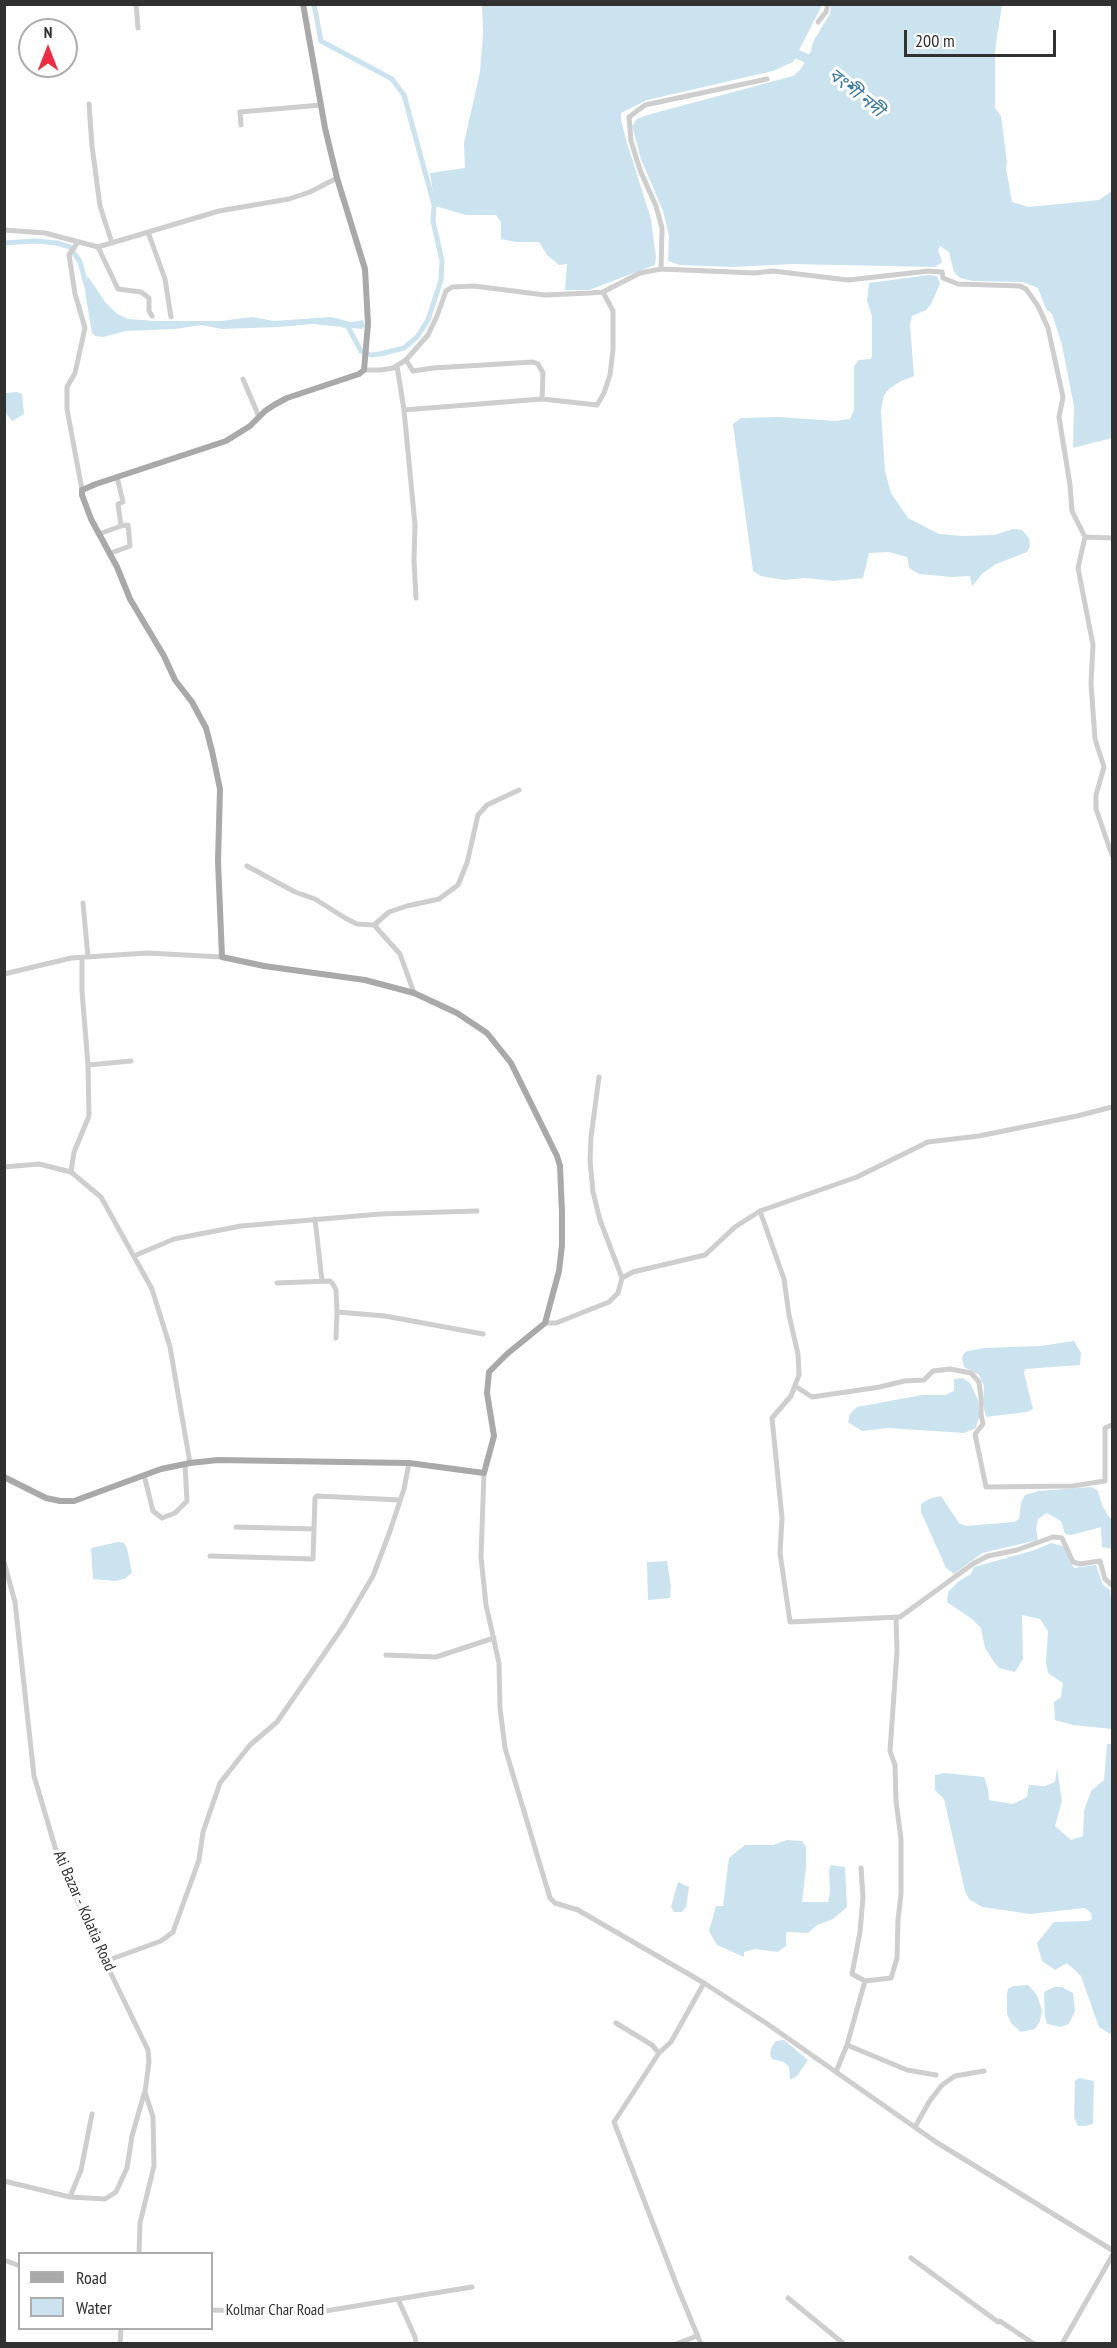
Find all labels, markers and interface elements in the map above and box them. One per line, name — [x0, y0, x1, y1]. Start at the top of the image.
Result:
north arrow — [18, 18, 78, 78]
scale bar — [907, 18, 1058, 56]
text: N — [44, 22, 52, 42]
text: 200 m — [915, 29, 955, 52]
water label: বংশী নদী — [824, 64, 888, 122]
street label: Ati Bazar - Kolatia Road — [49, 1848, 119, 1974]
legend — [18, 2252, 213, 2330]
text: Road — [76, 2266, 107, 2289]
text: Water — [76, 2296, 112, 2319]
street label: Kolmar Char Road — [226, 2300, 324, 2320]

